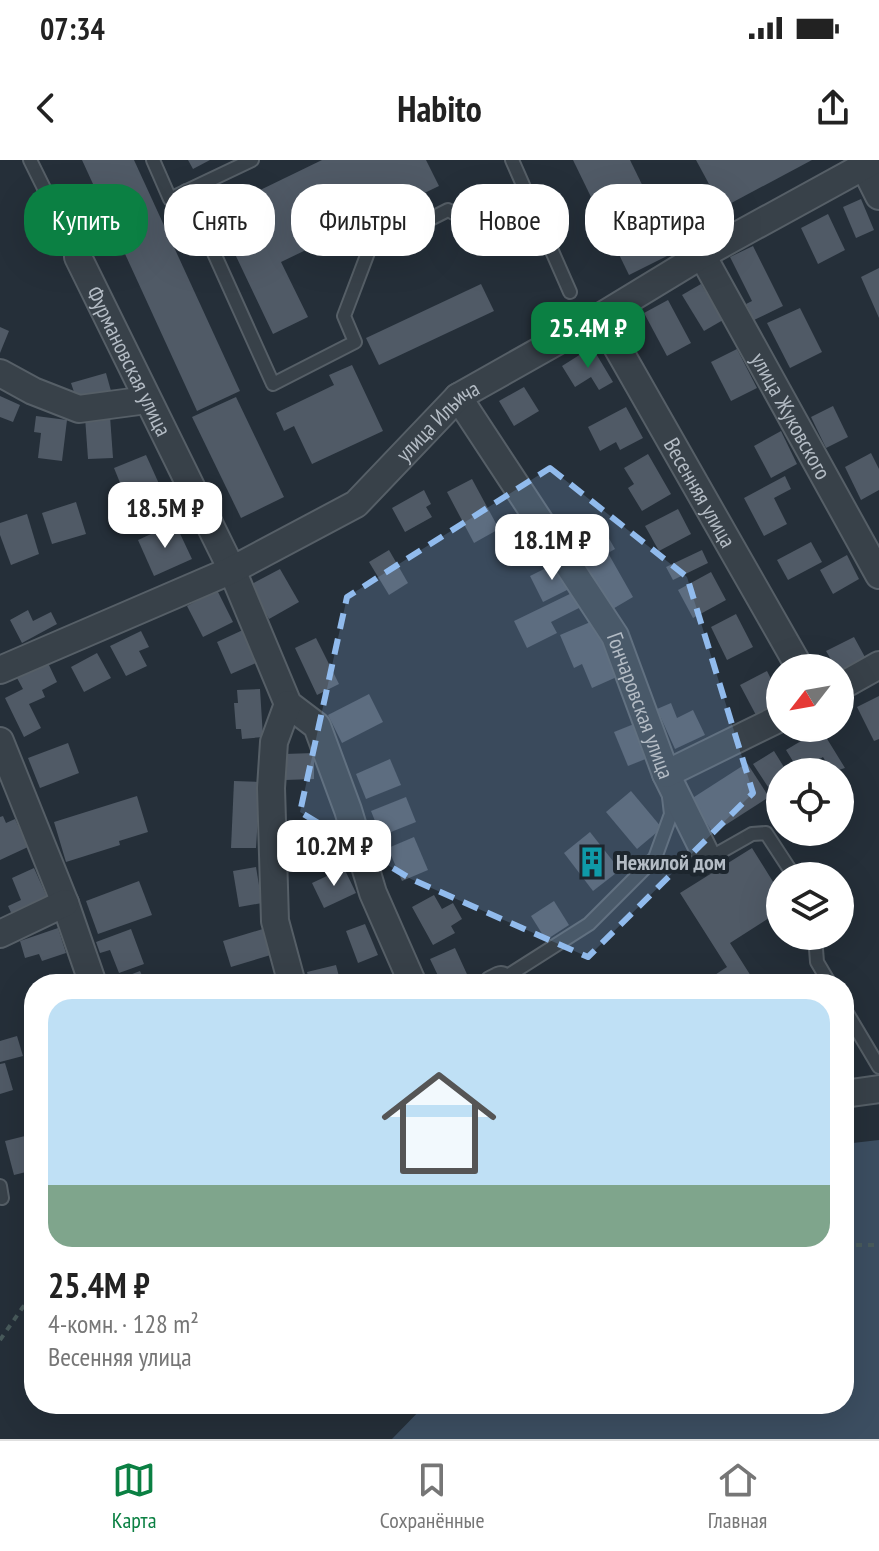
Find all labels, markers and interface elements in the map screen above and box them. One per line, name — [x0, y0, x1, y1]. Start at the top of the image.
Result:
text: 07:34 — [40, 9, 105, 48]
text: Habito — [397, 85, 482, 132]
icon: back — [24, 86, 68, 130]
icon: share — [811, 86, 855, 130]
chip: Купить — [24, 184, 148, 256]
chip: Снять — [164, 184, 275, 256]
chip: Фильтры — [291, 184, 435, 256]
chip: Новое — [451, 184, 569, 256]
chip: Квартира — [585, 184, 734, 256]
street label: Фурмановская улица — [81, 282, 178, 440]
pin: 25.4M ₽ — [514, 302, 662, 370]
text: 25.4M ₽ — [549, 311, 627, 344]
street label: улица Жуковского — [745, 348, 837, 484]
street label: улица Ильича — [390, 374, 484, 468]
street label: Весенняя улица — [658, 433, 742, 552]
pin: 18.5M ₽ — [91, 482, 239, 550]
text: 18.5M ₽ — [126, 491, 204, 524]
pin: 18.1M ₽ — [478, 514, 626, 582]
text: 18.1M ₽ — [513, 523, 591, 556]
street label: Гончаровская улица — [601, 628, 680, 782]
north arrow — [766, 654, 854, 742]
map controls — [766, 654, 854, 950]
button: locate — [766, 758, 854, 846]
pin: 10.2M ₽ — [260, 820, 408, 888]
text: 10.2M ₽ — [295, 829, 373, 862]
building icon: Нежилой дом — [575, 845, 609, 879]
place label: Нежилой дом — [616, 848, 726, 876]
button: layers — [766, 862, 854, 950]
icon: home — [367, 1051, 511, 1195]
text: 25.4M ₽ — [48, 1263, 150, 1307]
text: 4-комн. · 128 m² — [48, 1307, 199, 1340]
text: Весенняя улица — [48, 1340, 192, 1373]
tab: Карта — [112, 1458, 156, 1534]
tab: Сохранённые — [380, 1458, 484, 1534]
tab: Главная — [708, 1458, 767, 1534]

